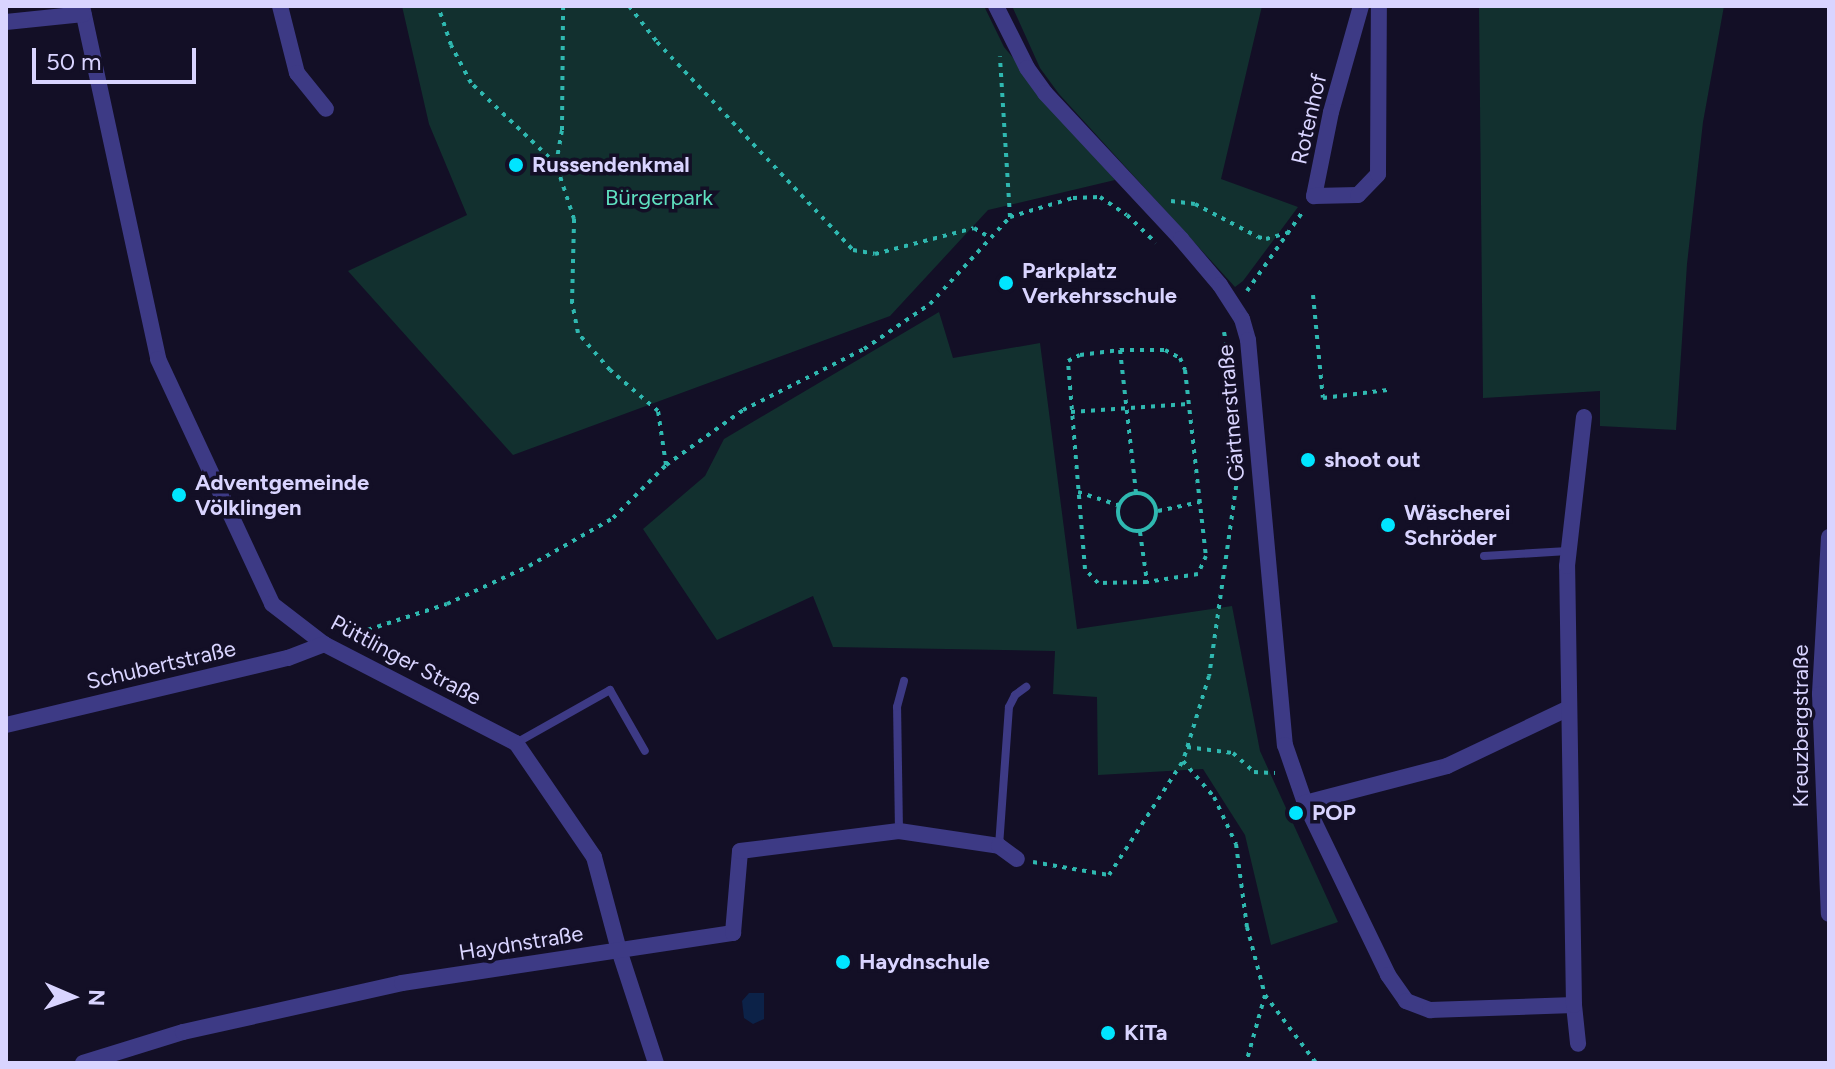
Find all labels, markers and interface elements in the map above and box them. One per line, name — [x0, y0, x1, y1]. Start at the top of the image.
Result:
scale bar — [36, 32, 200, 82]
text: 50 m — [46, 47, 102, 76]
street label: Rotenhof — [1286, 71, 1332, 167]
place label: Russendenkmal — [532, 152, 690, 178]
marker: Russendenkmal — [507, 156, 525, 174]
park label: Bürgerpark — [605, 185, 713, 211]
place label: Parkplatz Verkehrsschule — [1022, 257, 1177, 308]
marker: Parkplatz Verkehrsschule — [997, 274, 1015, 292]
street label: Gärtnerstraße — [1212, 344, 1250, 482]
place label: shoot out — [1324, 447, 1421, 473]
marker: shoot out — [1299, 451, 1317, 469]
place label: Adventgemeinde Völklingen — [195, 469, 369, 520]
marker: Adventgemeinde Völklingen — [170, 486, 188, 504]
place label: Wäscherei Schröder — [1404, 499, 1511, 550]
marker: Wäscherei Schröder — [1379, 516, 1397, 534]
street label: Püttlinger Straße — [326, 609, 486, 711]
street label: Schubertstraße — [84, 635, 238, 695]
street label: Kreuzbergstraße — [1788, 645, 1814, 807]
place label: POP — [1312, 800, 1356, 826]
marker: POP — [1287, 804, 1305, 822]
street label: Haydnstraße — [457, 920, 585, 966]
place label: Haydnschule — [859, 949, 990, 975]
marker: Haydnschule — [834, 953, 852, 971]
north arrow — [32, 957, 112, 1037]
text: N — [83, 989, 110, 1007]
place label: KiTa — [1124, 1020, 1168, 1046]
marker: KiTa — [1099, 1024, 1117, 1042]

